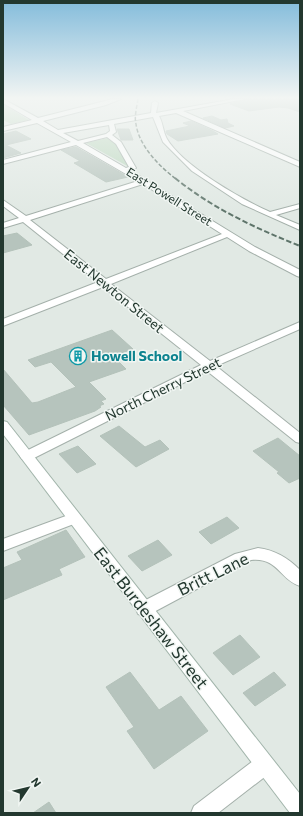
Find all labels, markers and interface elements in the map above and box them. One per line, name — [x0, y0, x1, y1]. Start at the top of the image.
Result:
street label: East Powell Street — [124, 164, 215, 228]
street label: East Newton Street — [61, 245, 168, 336]
building icon: Howell School — [68, 346, 88, 366]
place label: Howell School — [91, 347, 182, 364]
street label: North Cherry Street — [102, 353, 224, 424]
street label: East Burdeshaw Street — [90, 543, 213, 693]
street label: Britt Lane — [174, 547, 252, 600]
north arrow — [8, 768, 48, 808]
text: N — [29, 775, 44, 789]

